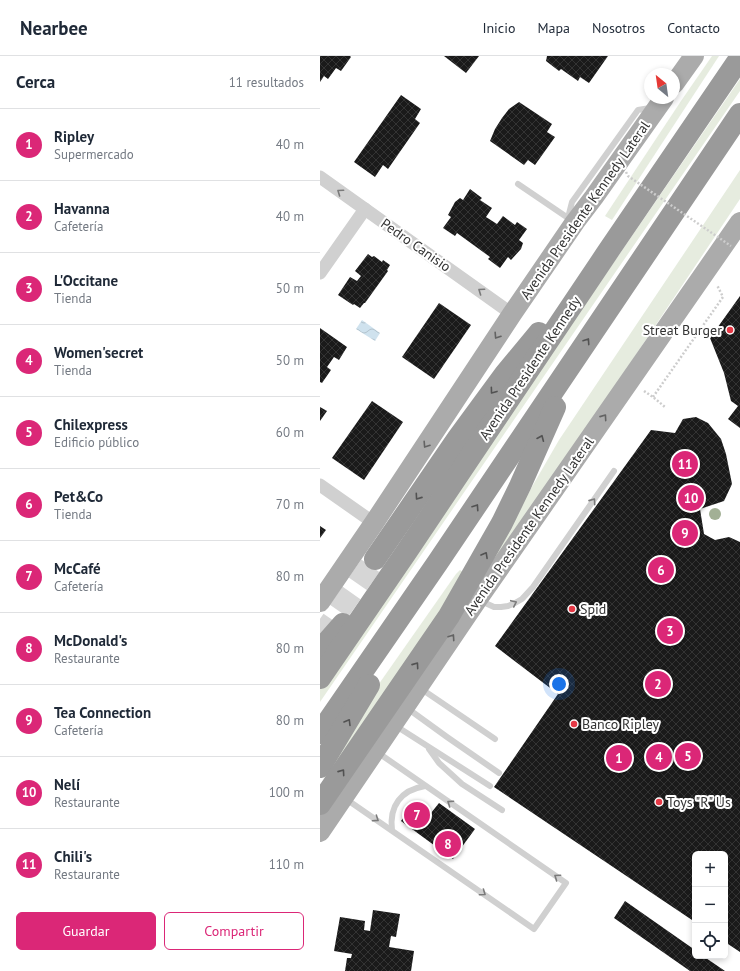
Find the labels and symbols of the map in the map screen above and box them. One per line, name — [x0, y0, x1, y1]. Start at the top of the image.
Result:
north arrow — [644, 68, 680, 104]
street label: Avenida Presidente Kennedy Lateral — [516, 117, 654, 303]
one-way arrow — [338, 190, 345, 197]
street label: Pedro Canisio — [378, 214, 454, 276]
one-way arrow — [478, 289, 485, 296]
street label: Avenida Presidente Kennedy — [475, 292, 585, 443]
place label: Streat Burger — [643, 321, 722, 339]
marker: Streat Burger — [725, 325, 735, 335]
one-way arrow — [495, 332, 502, 339]
one-way arrow — [582, 338, 589, 345]
one-way arrow — [491, 386, 498, 393]
one-way arrow — [599, 415, 606, 422]
street label: Avenida Presidente Kennedy Lateral — [460, 433, 598, 619]
one-way arrow — [536, 434, 544, 442]
one-way arrow — [423, 441, 431, 448]
pin: 11 — [672, 449, 698, 479]
pin: 10 — [678, 483, 704, 513]
one-way arrow — [416, 492, 423, 499]
one-way arrow — [588, 498, 596, 505]
one-way arrow — [471, 504, 478, 511]
pin: 9 — [672, 518, 698, 548]
one-way arrow — [480, 552, 487, 559]
pin: 6 — [648, 555, 674, 585]
one-way arrow — [510, 600, 517, 608]
place label: Spid — [580, 600, 606, 618]
marker: Spid — [567, 604, 577, 614]
pin: 3 — [657, 616, 683, 646]
one-way arrow — [447, 634, 455, 641]
one-way arrow — [411, 662, 419, 669]
pin: 2 — [645, 669, 671, 699]
your location — [549, 674, 569, 694]
place label: Banco Ripley — [582, 715, 660, 733]
one-way arrow — [343, 719, 350, 726]
marker: Banco Ripley — [569, 719, 579, 729]
pin: 5 — [675, 741, 701, 771]
pin: 4 — [646, 742, 672, 772]
pin: 1 — [606, 743, 632, 773]
one-way arrow — [337, 769, 345, 776]
place label: Toys "R" Us — [667, 793, 731, 811]
marker: Toys "R" Us — [654, 797, 664, 807]
pin: 7 — [404, 800, 430, 830]
one-way arrow — [447, 800, 454, 808]
one-way arrow — [371, 814, 378, 821]
pin: 8 — [435, 829, 461, 859]
one-way arrow — [554, 874, 561, 882]
one-way arrow — [478, 888, 485, 895]

